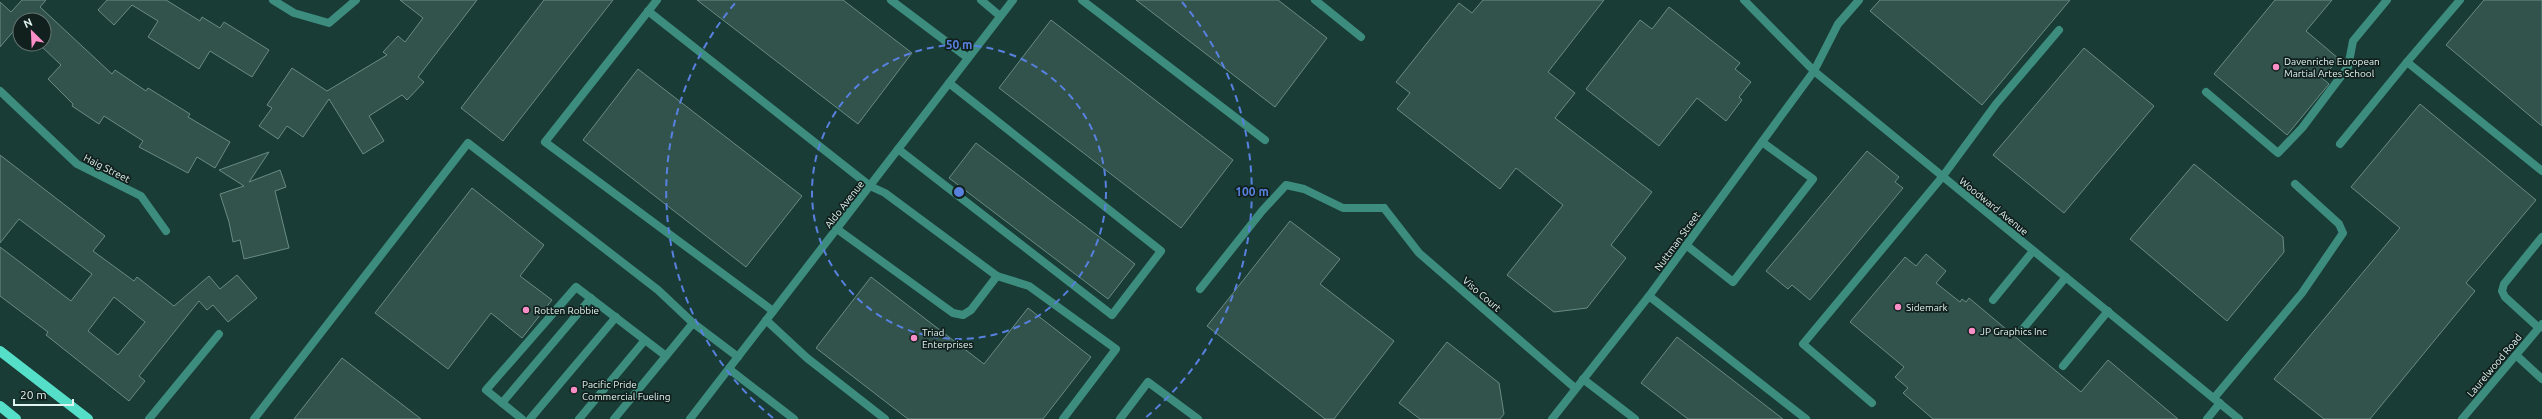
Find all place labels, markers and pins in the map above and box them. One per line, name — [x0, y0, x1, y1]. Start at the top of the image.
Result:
place label: Davenriche European Martial Artes School — [2284, 56, 2380, 79]
marker: Davenriche European Martial Artes School — [2271, 62, 2281, 72]
centre of rings — [952, 185, 966, 199]
marker: Sidemark — [1893, 302, 1903, 312]
place label: Sidemark — [1906, 302, 1948, 313]
marker: Rotten Robbie — [521, 305, 531, 315]
place label: Rotten Robbie — [534, 305, 599, 316]
marker: JP Graphics Inc — [1967, 326, 1977, 336]
place label: JP Graphics Inc — [1980, 326, 2047, 337]
place label: Triad Enterprises — [922, 327, 973, 350]
marker: Triad Enterprises — [909, 333, 919, 343]
place label: Pacific Pride Commercial Fueling — [582, 379, 671, 402]
marker: Pacific Pride Commercial Fueling — [569, 385, 579, 395]

